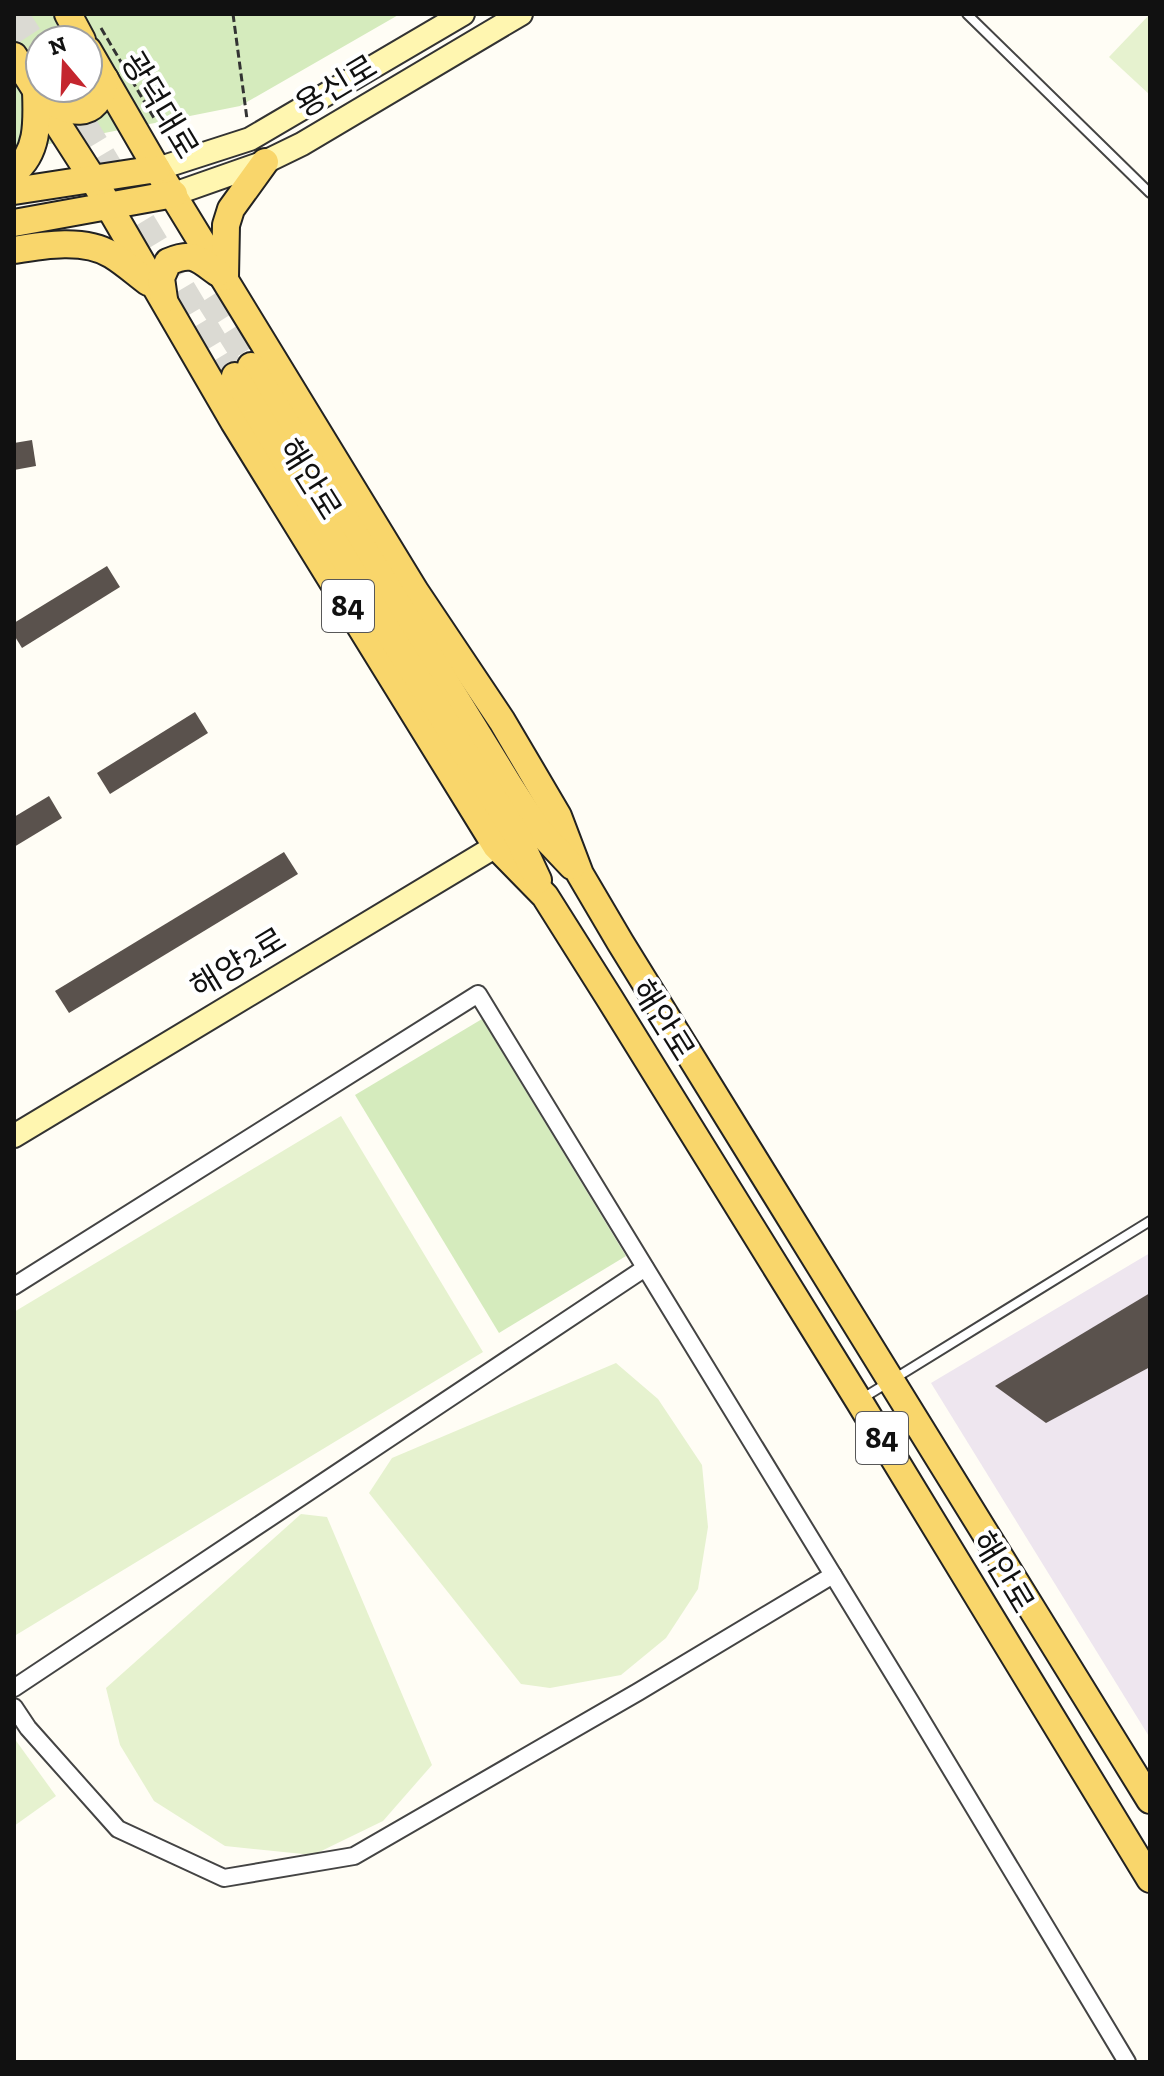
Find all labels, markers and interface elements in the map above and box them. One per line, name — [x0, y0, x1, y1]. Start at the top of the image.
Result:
north arrow — [24, 24, 104, 104]
text: N — [45, 30, 70, 61]
street label: 광덕대로 — [113, 45, 207, 165]
street label: 용신로 — [288, 47, 384, 125]
street label: 해안로 — [270, 431, 350, 527]
road number: 84 — [322, 580, 374, 632]
street label: 해양2로 — [183, 920, 293, 1006]
street label: 해안로 — [623, 972, 703, 1068]
road number: 84 — [856, 1412, 908, 1464]
street label: 해안로 — [964, 1524, 1042, 1620]

